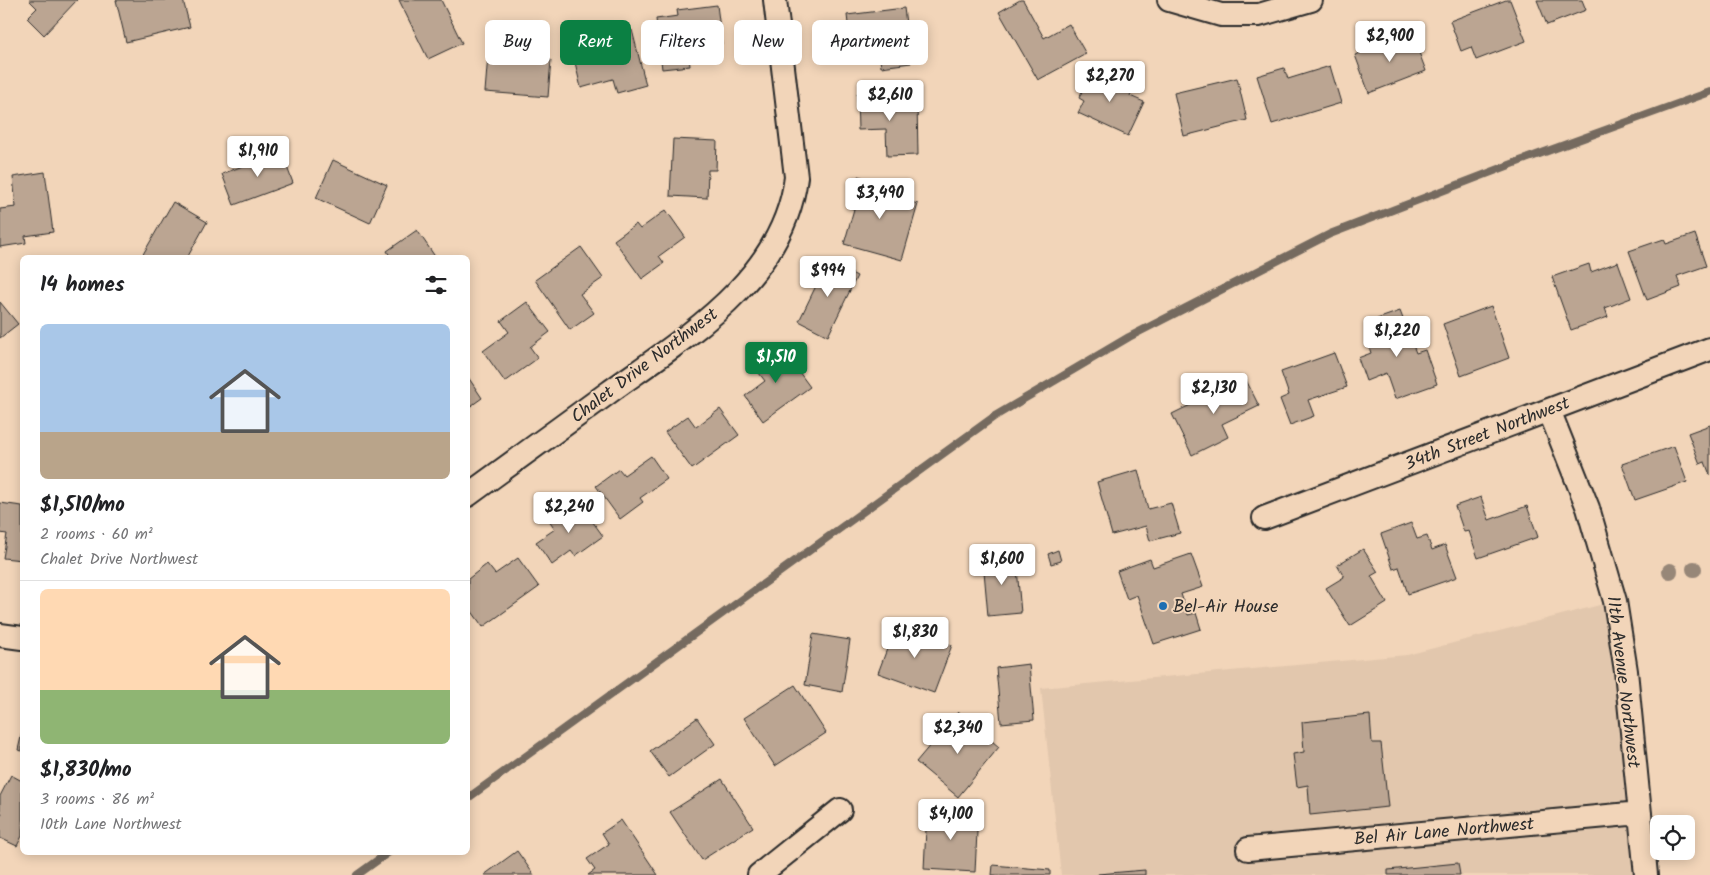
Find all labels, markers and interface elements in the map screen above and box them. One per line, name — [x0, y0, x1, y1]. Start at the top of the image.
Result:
chip: Buy — [485, 20, 550, 65]
chip: Rent — [560, 20, 631, 65]
chip: Filters — [641, 20, 724, 65]
chip: New — [734, 20, 802, 65]
chip: Apartment — [812, 20, 928, 65]
pin: $2,900 — [1349, 20, 1431, 63]
text: $2,900 — [1366, 24, 1414, 49]
pin: $2,270 — [1069, 61, 1151, 103]
text: $2,270 — [1086, 64, 1134, 89]
pin: $2,610 — [849, 80, 931, 122]
text: $2,610 — [868, 83, 912, 108]
pin: $1,910 — [217, 136, 299, 178]
text: $1,910 — [238, 139, 278, 164]
pin: $3,490 — [839, 178, 921, 220]
text: $3,490 — [856, 181, 904, 206]
pin: $994 — [798, 256, 858, 298]
text: $994 — [811, 259, 845, 284]
text: 14 homes — [40, 269, 125, 302]
icon: filters — [422, 271, 450, 299]
street label: Chalet Drive Northwest — [565, 300, 726, 431]
pin: $1,220 — [1356, 316, 1438, 358]
text: $1,220 — [1374, 319, 1420, 344]
pin: $1,510 — [735, 342, 817, 384]
text: $1,510 — [756, 345, 796, 370]
icon: home — [200, 356, 290, 446]
pin: $2,130 — [1173, 372, 1255, 415]
text: $2,130 — [1192, 376, 1236, 401]
street label: 34th Street Northwest — [1401, 389, 1575, 479]
text: $1,510/mo — [40, 489, 125, 522]
pin: $2,240 — [528, 492, 610, 534]
text: $2,240 — [544, 495, 594, 520]
text: 2 rooms · 60 m² — [40, 522, 153, 547]
pin: $1,600 — [961, 544, 1043, 586]
text: Chalet Drive Northwest — [40, 547, 198, 572]
text: $1,600 — [980, 547, 1024, 572]
place label: Bel-Air House — [1173, 593, 1278, 622]
street label: 11th Avenue Northwest — [1598, 595, 1648, 771]
marker: Bel-Air House — [1157, 600, 1169, 612]
pin: $1,830 — [874, 616, 956, 659]
text: $1,830 — [893, 620, 937, 645]
icon: home — [200, 622, 290, 712]
pin: $2,340 — [917, 712, 999, 755]
text: $2,340 — [934, 716, 982, 741]
text: $1,830/mo — [40, 754, 132, 787]
text: 3 rooms · 86 m² — [40, 787, 154, 812]
pin: $4,100 — [910, 798, 992, 841]
text: $4,100 — [929, 802, 973, 827]
street label: Bel Air Lane Northwest — [1353, 810, 1536, 855]
text: 10th Lane Northwest — [40, 812, 182, 837]
map controls — [1650, 815, 1695, 860]
button: locate — [1650, 815, 1695, 860]

